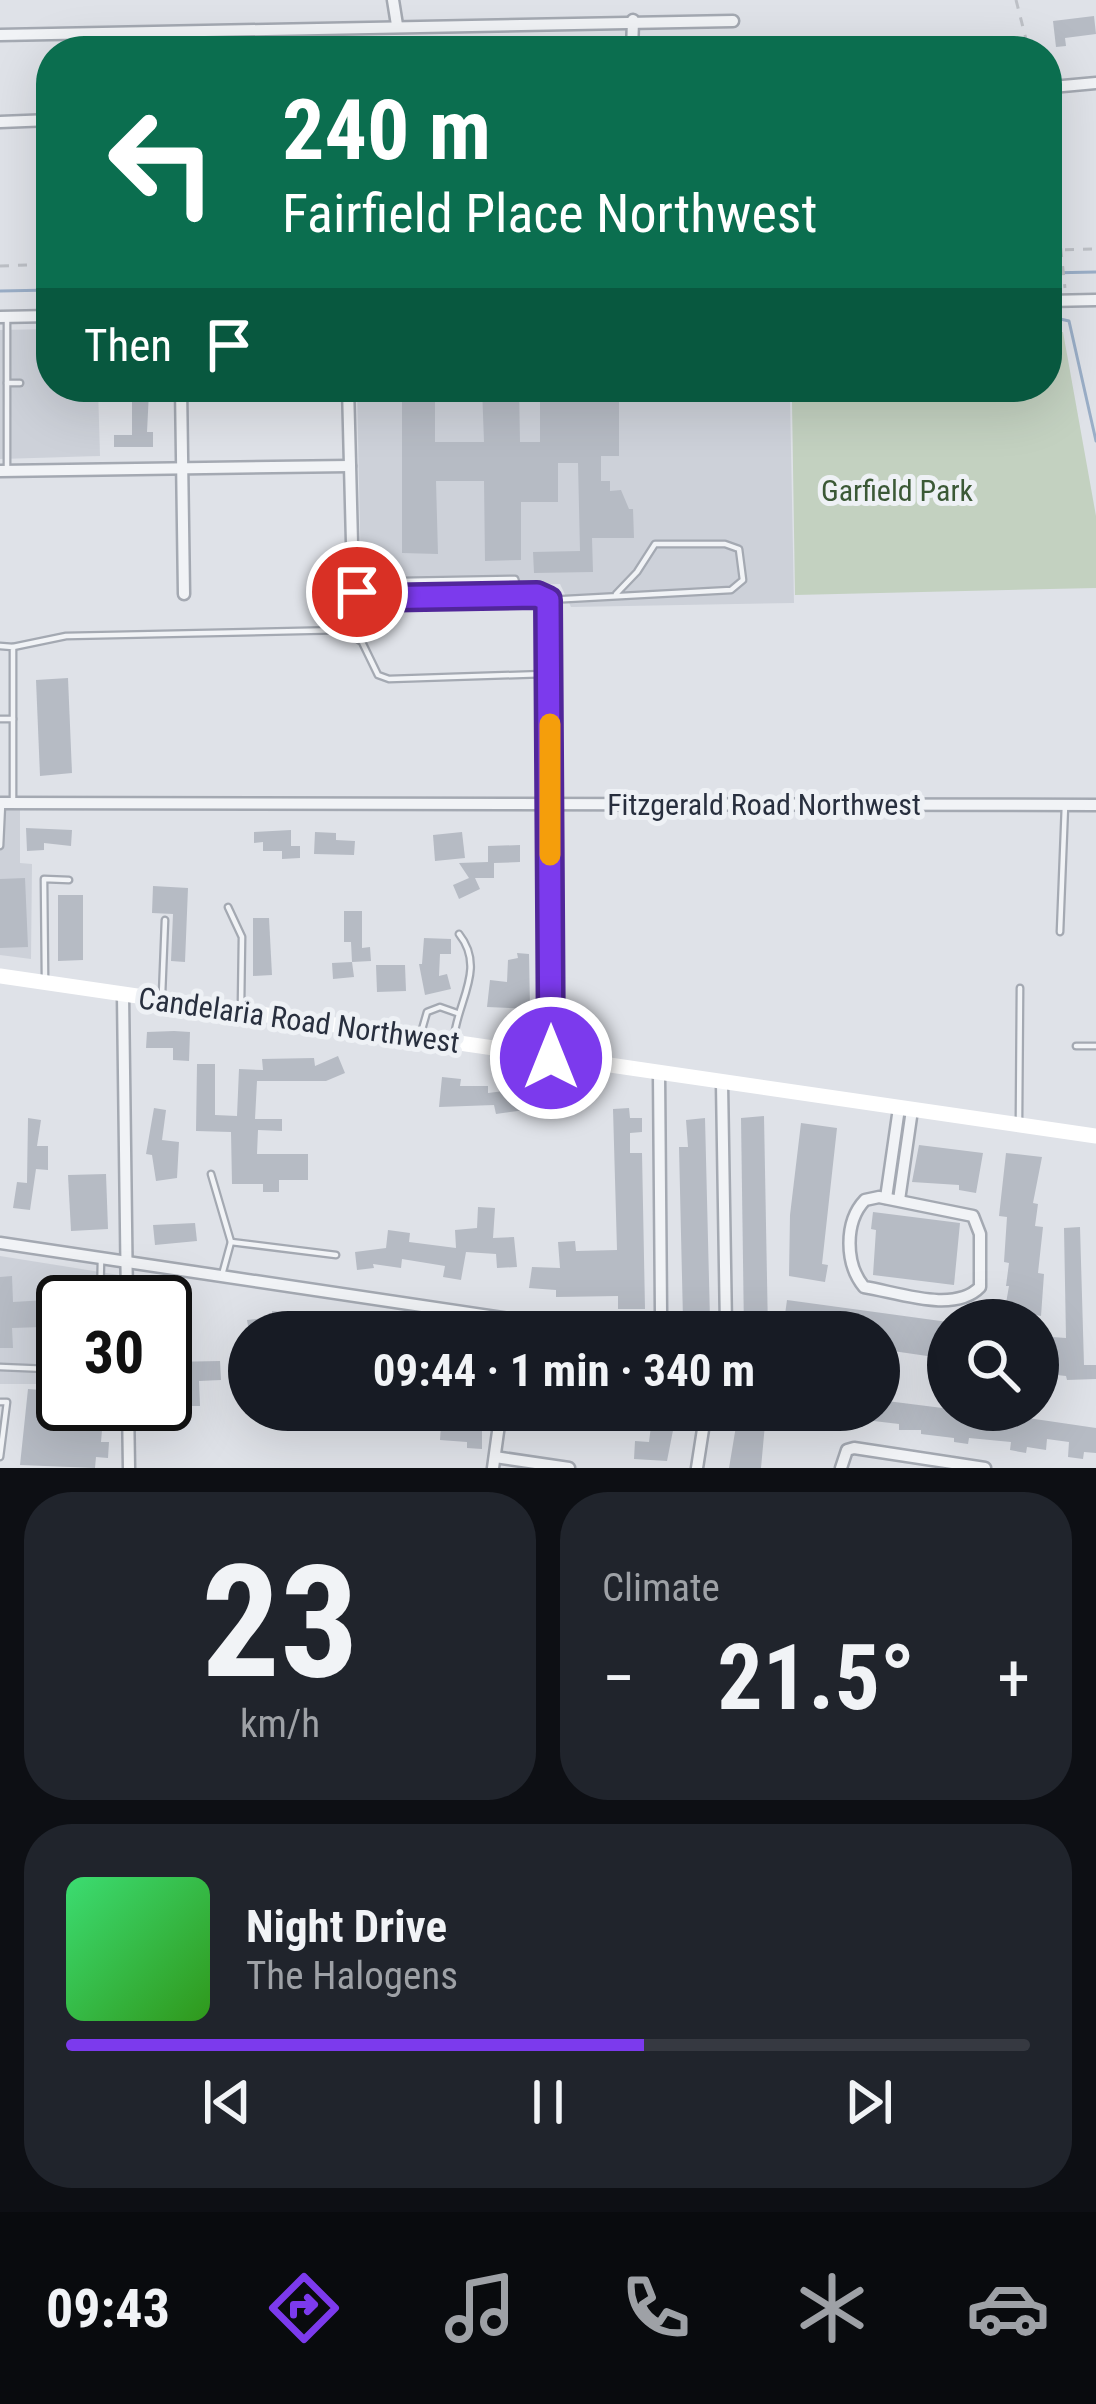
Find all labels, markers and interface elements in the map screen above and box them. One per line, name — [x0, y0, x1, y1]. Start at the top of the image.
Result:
text: 240 m — [282, 81, 491, 180]
icon: left — [84, 84, 240, 240]
text: Fairfield Place Northwest — [282, 182, 817, 245]
icon: arrive — [196, 312, 262, 378]
text: Then — [84, 319, 172, 372]
park label: Garfield Park — [821, 473, 974, 508]
pin — [306, 541, 408, 643]
icon: arrive — [324, 559, 390, 625]
street label: Fitzgerald Road Northwest — [607, 787, 921, 822]
street label: Candelaria Road Northwest — [136, 980, 462, 1060]
position arrow — [488, 995, 614, 1121]
speed limit sign: 30 — [36, 1275, 192, 1431]
map controls — [927, 1299, 1059, 1431]
button: search — [927, 1299, 1059, 1431]
text: 09:44 · 1 min · 340 m — [373, 1344, 755, 1397]
text: 23 — [201, 1531, 359, 1714]
text: Climate — [602, 1565, 720, 1611]
text: 21.5° — [717, 1626, 915, 1731]
text: − — [602, 1640, 635, 1717]
text: + — [997, 1640, 1030, 1717]
text: km/h — [240, 1701, 320, 1747]
text: Night Drive — [246, 1900, 447, 1953]
text: The Halogens — [246, 1953, 458, 1999]
icon: previous — [194, 2069, 260, 2135]
icon: pause — [515, 2069, 581, 2135]
icon: next — [836, 2069, 902, 2135]
icon: directions — [262, 2266, 346, 2350]
icon: music — [438, 2266, 522, 2350]
icon: phone — [614, 2266, 698, 2350]
icon: climate — [790, 2266, 874, 2350]
icon: car — [966, 2266, 1050, 2350]
text: 09:43 — [46, 2277, 170, 2340]

